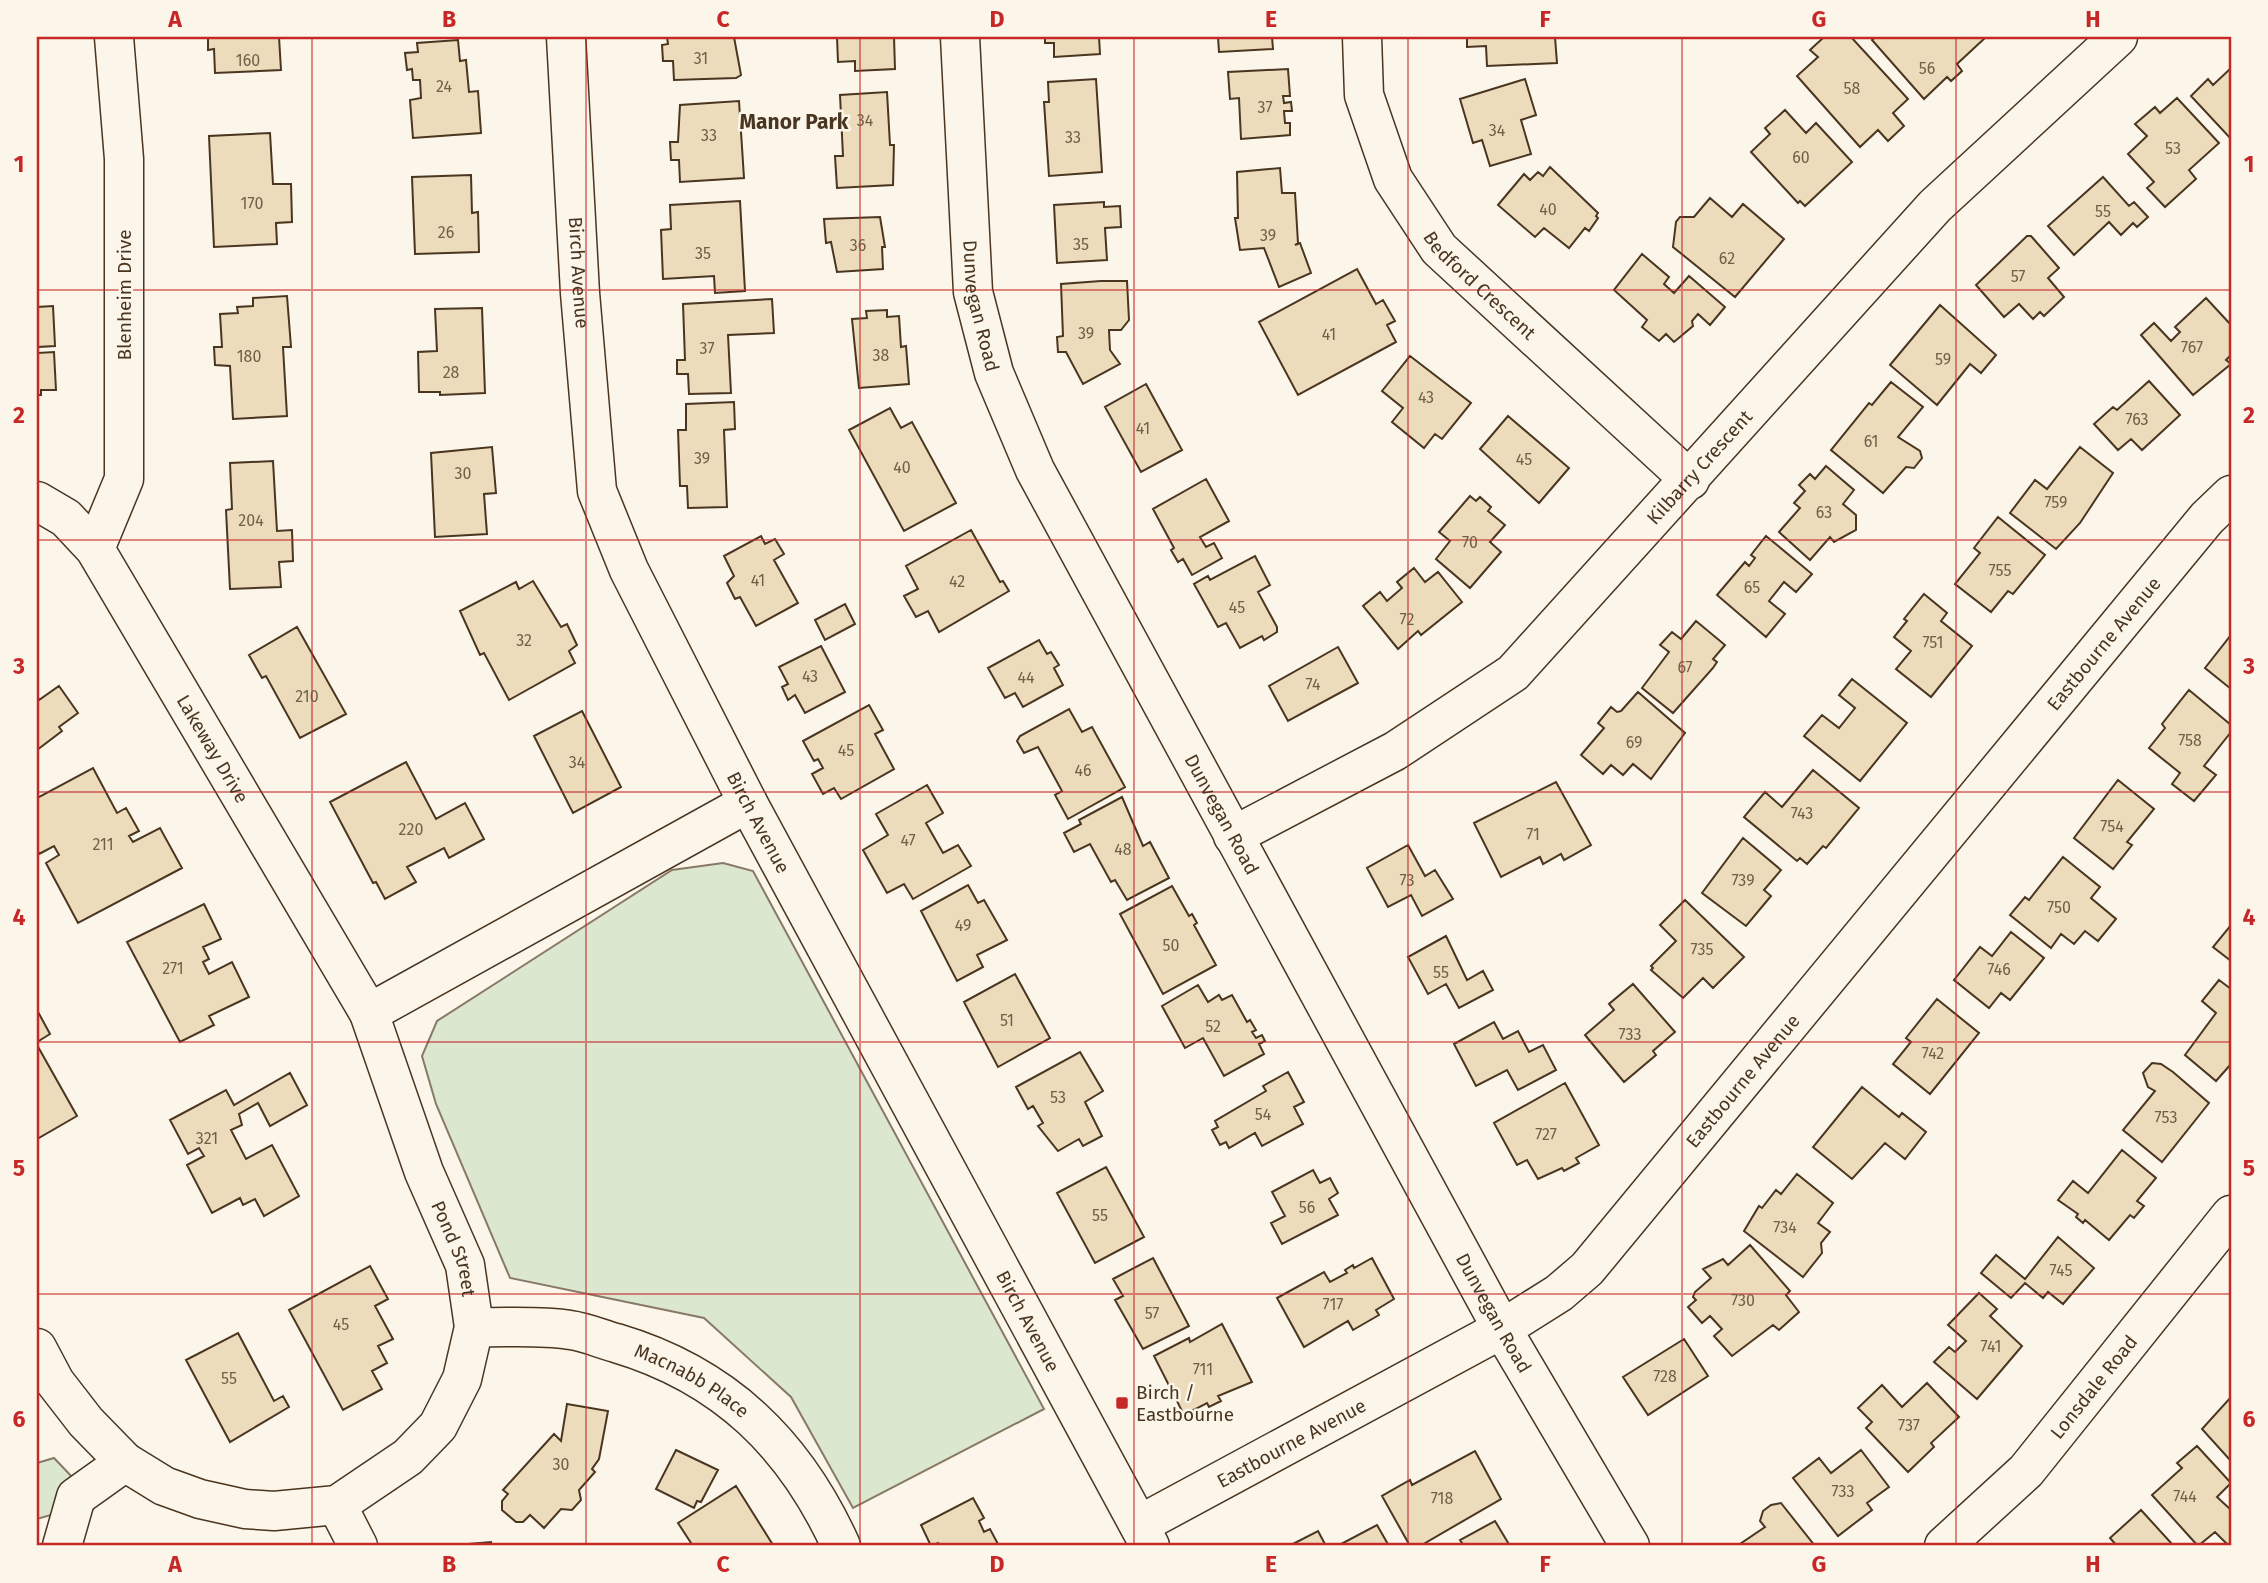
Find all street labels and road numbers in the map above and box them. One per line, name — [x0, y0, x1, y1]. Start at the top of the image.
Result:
street label: Birch Avenue — [564, 216, 594, 330]
street label: Bedford Crescent — [1418, 227, 1541, 345]
street label: Blenheim Drive — [113, 229, 136, 361]
street label: Dunvegan Road — [958, 239, 1004, 374]
street label: Kilbarry Crescent — [1642, 405, 1757, 529]
street label: Eastbourne Avenue — [2042, 572, 2166, 715]
street label: Lakeway Drive — [172, 691, 253, 807]
street label: Dunvegan Road — [1180, 750, 1264, 879]
street label: Birch Avenue — [722, 768, 795, 877]
street label: Eastbourne Avenue — [1681, 1010, 1805, 1152]
street label: Pond Street — [426, 1197, 480, 1298]
street label: Dunvegan Road — [1451, 1249, 1536, 1377]
street label: Birch Avenue — [991, 1267, 1065, 1376]
street label: Lonsdale Road — [2045, 1331, 2142, 1444]
street label: Macnabb Place — [631, 1339, 754, 1423]
street label: Eastbourne Avenue — [1213, 1394, 1370, 1493]

